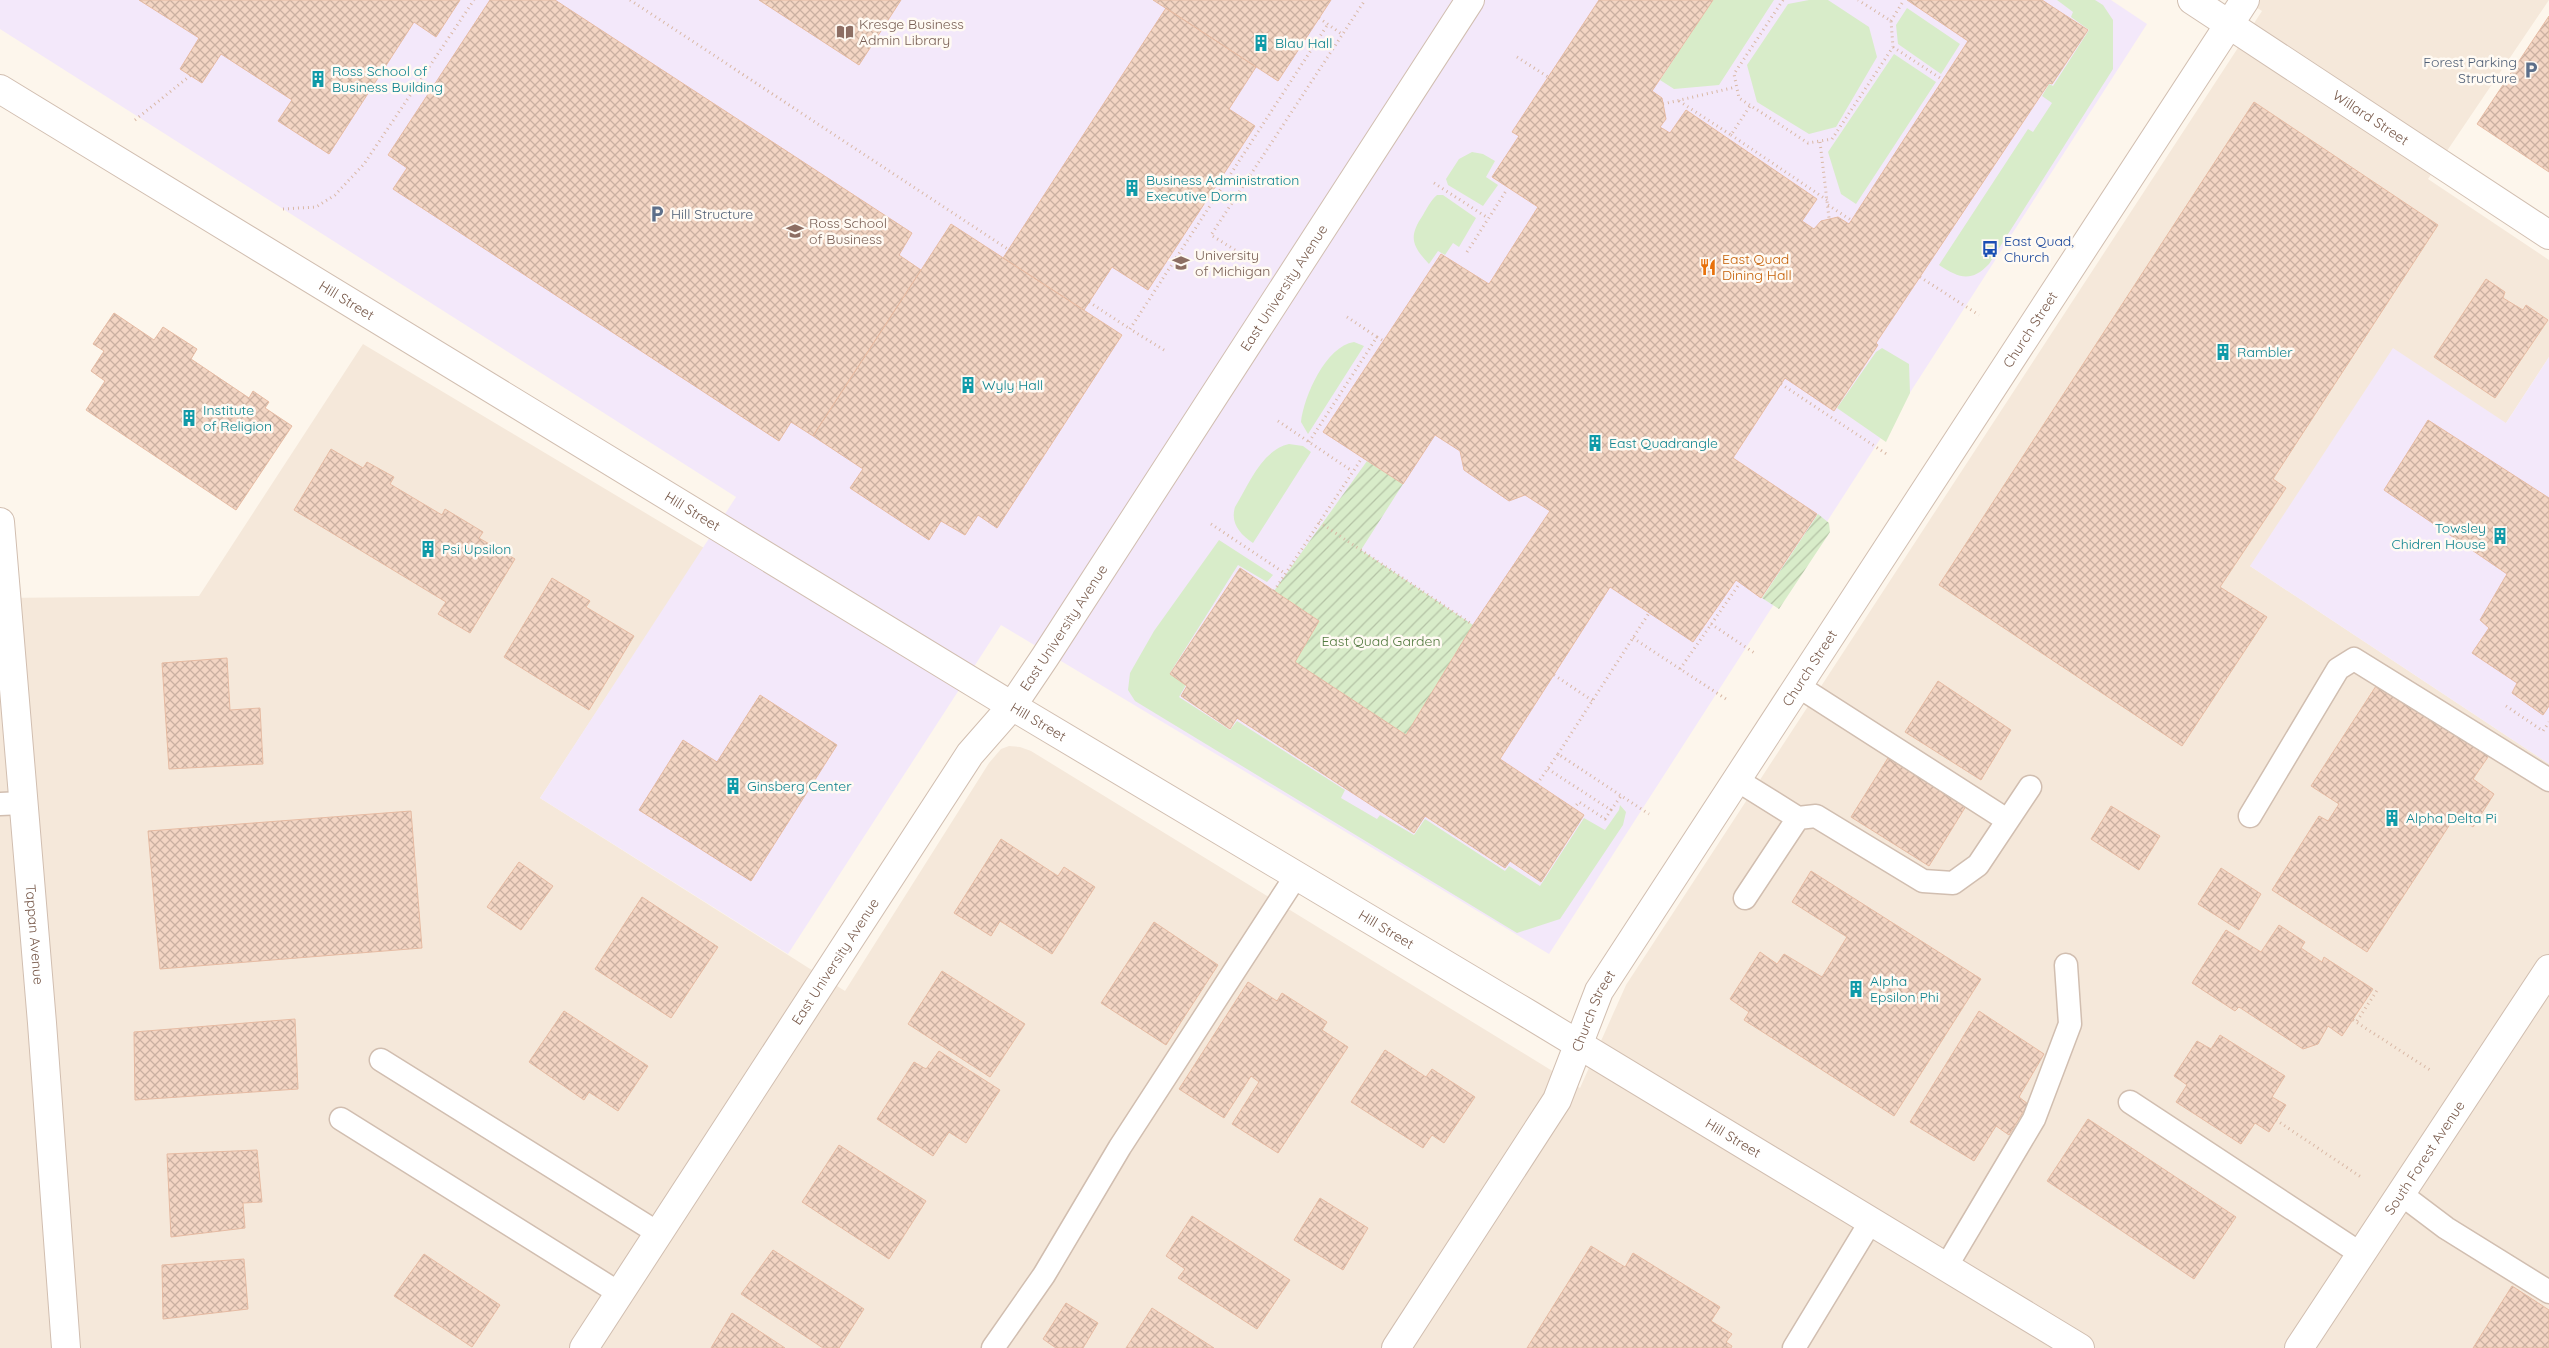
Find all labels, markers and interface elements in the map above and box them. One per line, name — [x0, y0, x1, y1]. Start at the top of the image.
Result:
place label: Kresge Business Admin Library — [859, 15, 964, 49]
library icon: Kresge Business Admin Library — [835, 22, 855, 42]
building icon: Blau Hall — [1251, 33, 1271, 53]
place label: Blau Hall — [1275, 34, 1332, 52]
place label: Forest Parking Structure — [2423, 53, 2517, 87]
parking icon: Forest Parking Structure — [2521, 60, 2541, 80]
place label: Ross School of Business Building — [332, 62, 443, 96]
building icon: Ross School of Business Building — [308, 69, 328, 89]
street label: Willard Street — [2329, 86, 2412, 149]
place label: Business Administration Executive Dorm — [1146, 171, 1299, 205]
building icon: Business Administration Executive Dorm — [1122, 178, 1142, 198]
parking icon: Hill Structure — [647, 204, 667, 224]
place label: Hill Structure — [671, 205, 753, 223]
place label: Ross School of Business — [809, 214, 887, 248]
school or university icon: Ross School of Business — [785, 221, 805, 241]
street label: East University Avenue — [1236, 221, 1331, 355]
place label: East Quad, Church — [2004, 232, 2074, 266]
bus stop icon: East Quad, Church — [1980, 239, 2000, 259]
place label: University of Michigan — [1195, 246, 1270, 280]
place label: East Quad Dining Hall — [1722, 250, 1792, 284]
school or university icon: University of Michigan — [1171, 253, 1191, 273]
restaurant icon: East Quad Dining Hall — [1698, 257, 1718, 277]
street label: Hill Street — [316, 277, 378, 324]
street label: Church Street — [1999, 288, 2062, 371]
building icon: Rambler — [2213, 342, 2233, 362]
place label: Rambler — [2237, 343, 2293, 361]
building icon: Wyly Hall — [958, 375, 978, 395]
place label: Wyly Hall — [982, 376, 1043, 394]
place label: Institute of Religion — [203, 401, 272, 435]
building icon: Institute of Religion — [179, 408, 199, 428]
building icon: East Quadrangle — [1585, 433, 1605, 453]
place label: East Quadrangle — [1609, 434, 1718, 452]
street label: Hill Street — [661, 487, 724, 535]
place label: Towsley Chidren House — [2392, 519, 2486, 553]
building icon: Towsley Chidren House — [2490, 526, 2510, 546]
building icon: Psi Upsilon — [418, 539, 438, 559]
place label: Psi Upsilon — [442, 540, 511, 558]
street label: East University Avenue — [1016, 561, 1111, 694]
street label: Church Street — [1778, 626, 1841, 710]
park label: East Quad Garden — [1321, 632, 1441, 650]
street label: Hill Street — [1007, 698, 1070, 745]
building icon: Ginsberg Center — [723, 776, 743, 796]
place label: Ginsberg Center — [747, 777, 852, 795]
building icon: Alpha Delta Pi — [2382, 808, 2402, 828]
place label: Alpha Delta Pi — [2406, 809, 2497, 827]
street label: Tappan Avenue — [21, 884, 48, 986]
street label: East University Avenue — [788, 895, 883, 1028]
street label: Hill Street — [1355, 906, 1418, 953]
street label: Church Street — [1567, 966, 1619, 1054]
place label: Alpha Epsilon Phi — [1870, 972, 1939, 1006]
building icon: Alpha Epsilon Phi — [1846, 979, 1866, 999]
street label: South Forest Avenue — [2380, 1097, 2469, 1218]
street label: Hill Street — [1702, 1114, 1764, 1162]

